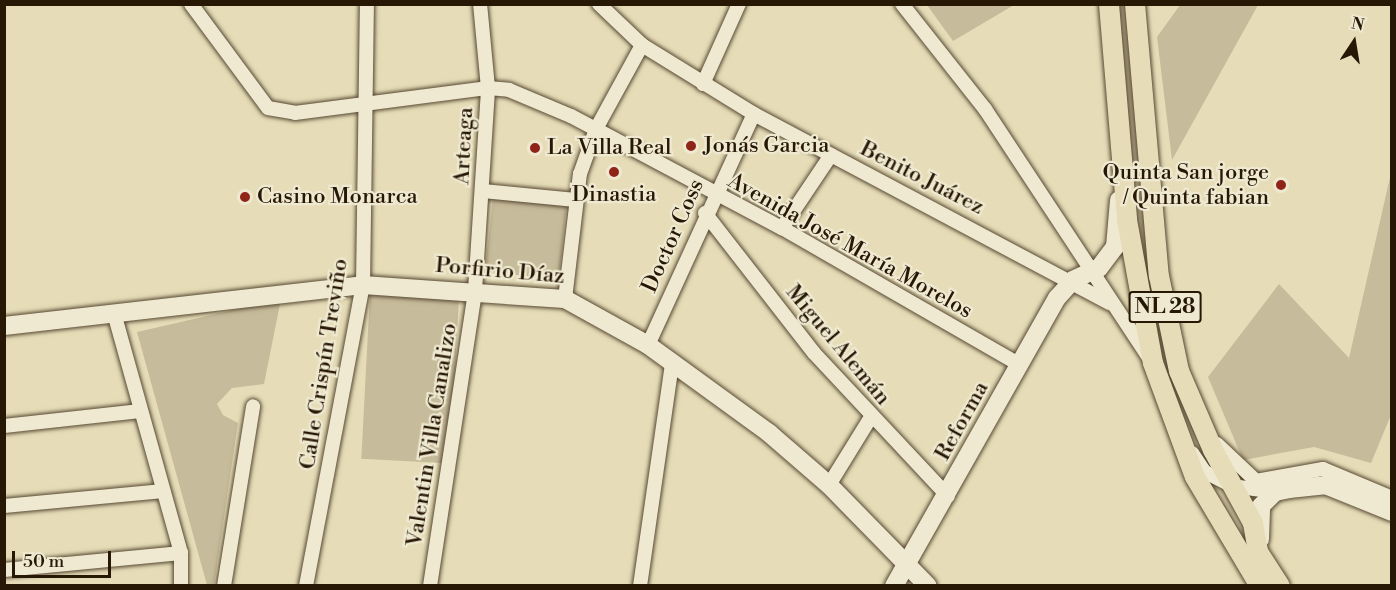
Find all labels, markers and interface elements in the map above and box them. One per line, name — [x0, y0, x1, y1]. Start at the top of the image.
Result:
north arrow — [1324, 12, 1384, 72]
text: N — [1349, 13, 1366, 35]
street label: Arteaga — [449, 107, 479, 185]
place label: Jonás Garcia — [703, 133, 829, 159]
place label: La Villa Real — [547, 135, 671, 161]
street label: Benito Juárez — [856, 136, 988, 220]
marker: Jonás Garcia — [684, 139, 698, 153]
marker: La Villa Real — [528, 141, 542, 155]
place label: Quinta San jorge / Quinta fabian — [1102, 159, 1269, 210]
marker: Dinastia — [607, 165, 621, 179]
street label: Avenida José María Morelos — [723, 168, 977, 324]
street label: Doctor Coss — [636, 175, 710, 297]
marker: Quinta San jorge / Quinta fabian — [1274, 178, 1288, 192]
place label: Dinastia — [572, 182, 656, 208]
place label: Casino Monarca — [257, 184, 418, 210]
marker: Casino Monarca — [238, 190, 252, 204]
street label: Porfirio Díaz — [434, 252, 566, 290]
street label: Calle Crispín Treviño — [294, 257, 354, 471]
street label: Miguel Alemán — [780, 279, 896, 411]
road number: NL 28 — [1128, 289, 1202, 325]
street label: Valentin Villa Canalizo — [401, 321, 463, 549]
street label: Reforma — [930, 377, 994, 465]
scale bar — [15, 539, 114, 577]
text: 50 m — [23, 550, 64, 573]

